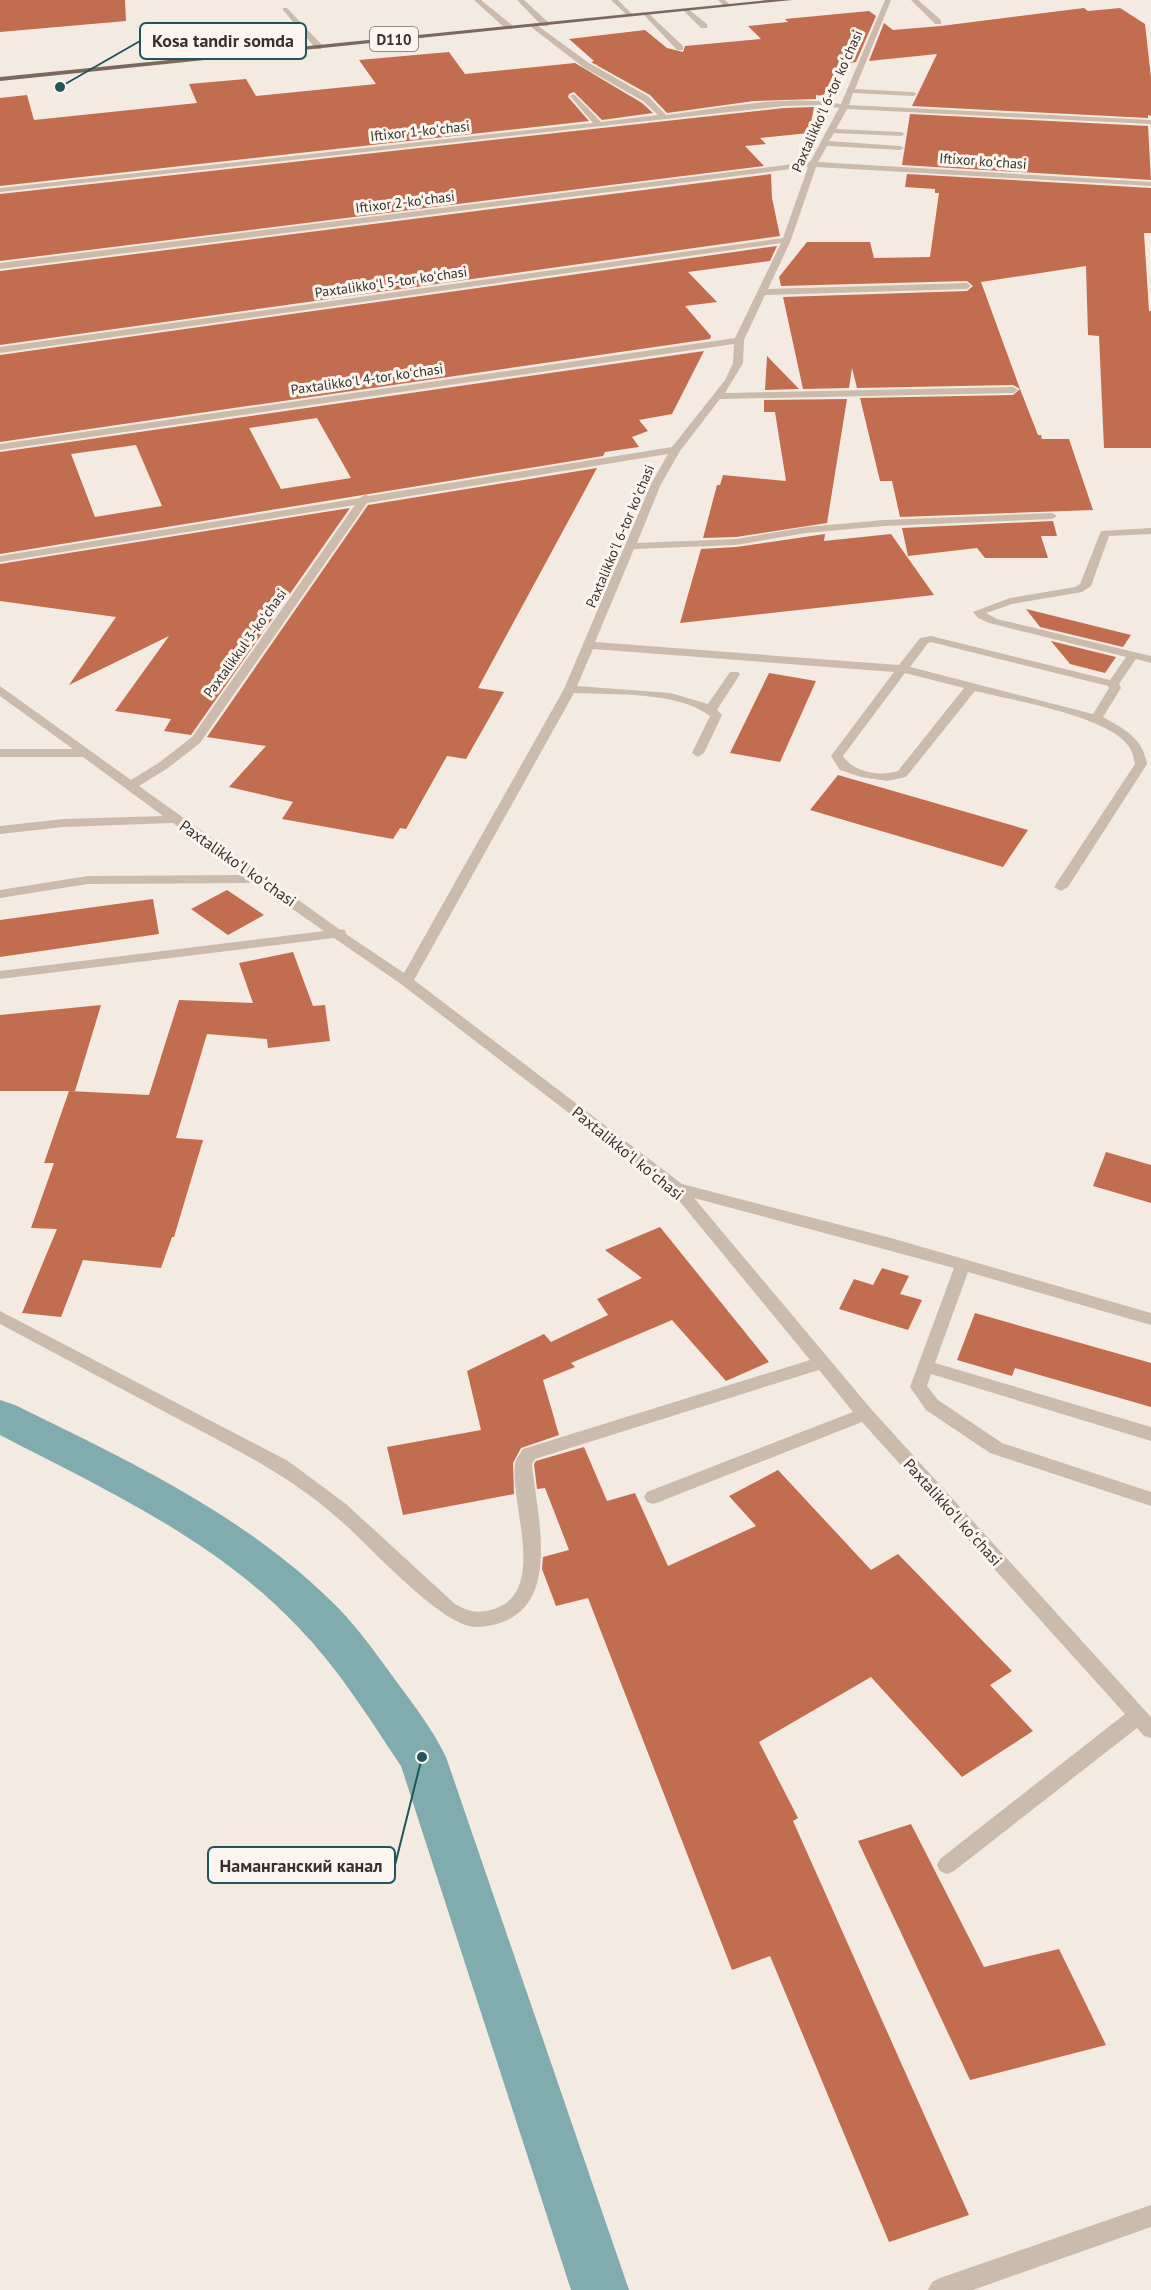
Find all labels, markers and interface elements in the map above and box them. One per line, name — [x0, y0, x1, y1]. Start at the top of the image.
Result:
callout: Kosa tandir somda — [140, 23, 306, 59]
road number: D110 — [370, 27, 418, 51]
street label: Paxtalikkoʻl 6-tor koʻchasi — [788, 27, 866, 175]
text: Kosa tandir somda — [152, 29, 294, 52]
street label: Iftixor 1-koʻchasi — [369, 117, 471, 145]
street label: Iftixor koʻchasi — [939, 149, 1027, 173]
street label: Iftixor 2-koʻchasi — [354, 187, 456, 217]
street label: Paxtalikkoʻl 5-tor koʻchasi — [314, 262, 468, 302]
street label: Paxtalikkoʻl 4-tor koʻchasi — [290, 359, 444, 399]
street label: Paxtalikkoʻl 6-tor koʻchasi — [582, 462, 658, 610]
street label: Paxtalikkul 3-koʻchasi — [199, 585, 291, 701]
street label: Paxtalikkoʻl koʻchasi — [176, 815, 300, 911]
street label: Paxtalikkoʻl koʻchasi — [568, 1102, 688, 1204]
street label: Paxtalikkoʻl koʻchasi — [900, 1454, 1006, 1570]
callout: Наманганский канал — [208, 1847, 395, 1883]
text: Наманганский канал — [220, 1854, 382, 1877]

